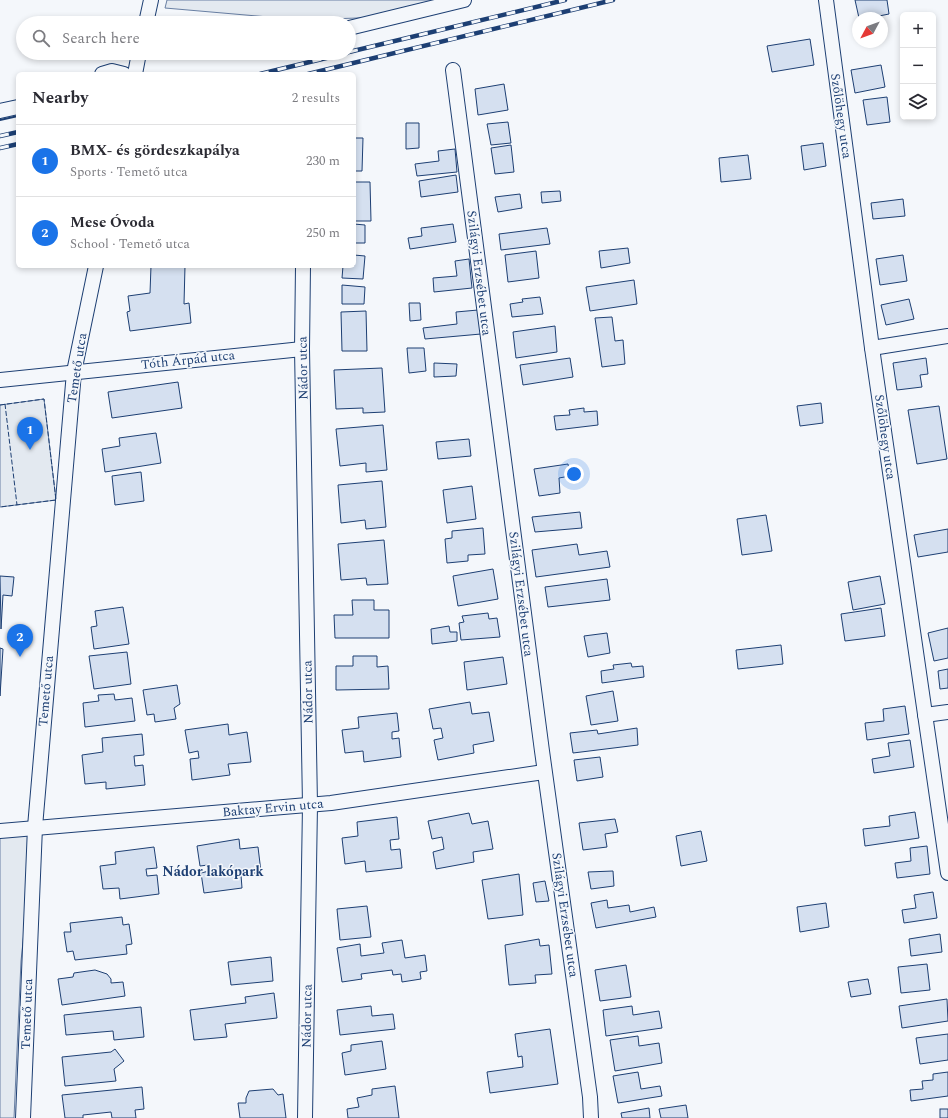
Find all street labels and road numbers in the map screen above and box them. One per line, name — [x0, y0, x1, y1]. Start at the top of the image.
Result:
street label: Szőlöhegy utca — [825, 72, 857, 161]
street label: Szilágyi Erzsébet utca — [461, 209, 497, 337]
street label: Temető utca — [62, 331, 93, 405]
street label: Nádor utca — [292, 335, 314, 400]
street label: Tóth Árpád utca — [140, 345, 237, 375]
street label: Szőlöhegy utca — [869, 393, 901, 482]
street label: Szilágyi Erzsébet utca — [503, 530, 539, 658]
street label: Temető utca — [33, 654, 59, 727]
street label: Nádor utca — [297, 659, 319, 724]
street label: Baktay Ervin utca — [222, 794, 325, 822]
street label: Szilágyi Erzsébet utca — [546, 851, 584, 979]
street label: Temető utca — [16, 977, 38, 1050]
street label: Nádor utca — [296, 983, 318, 1048]

